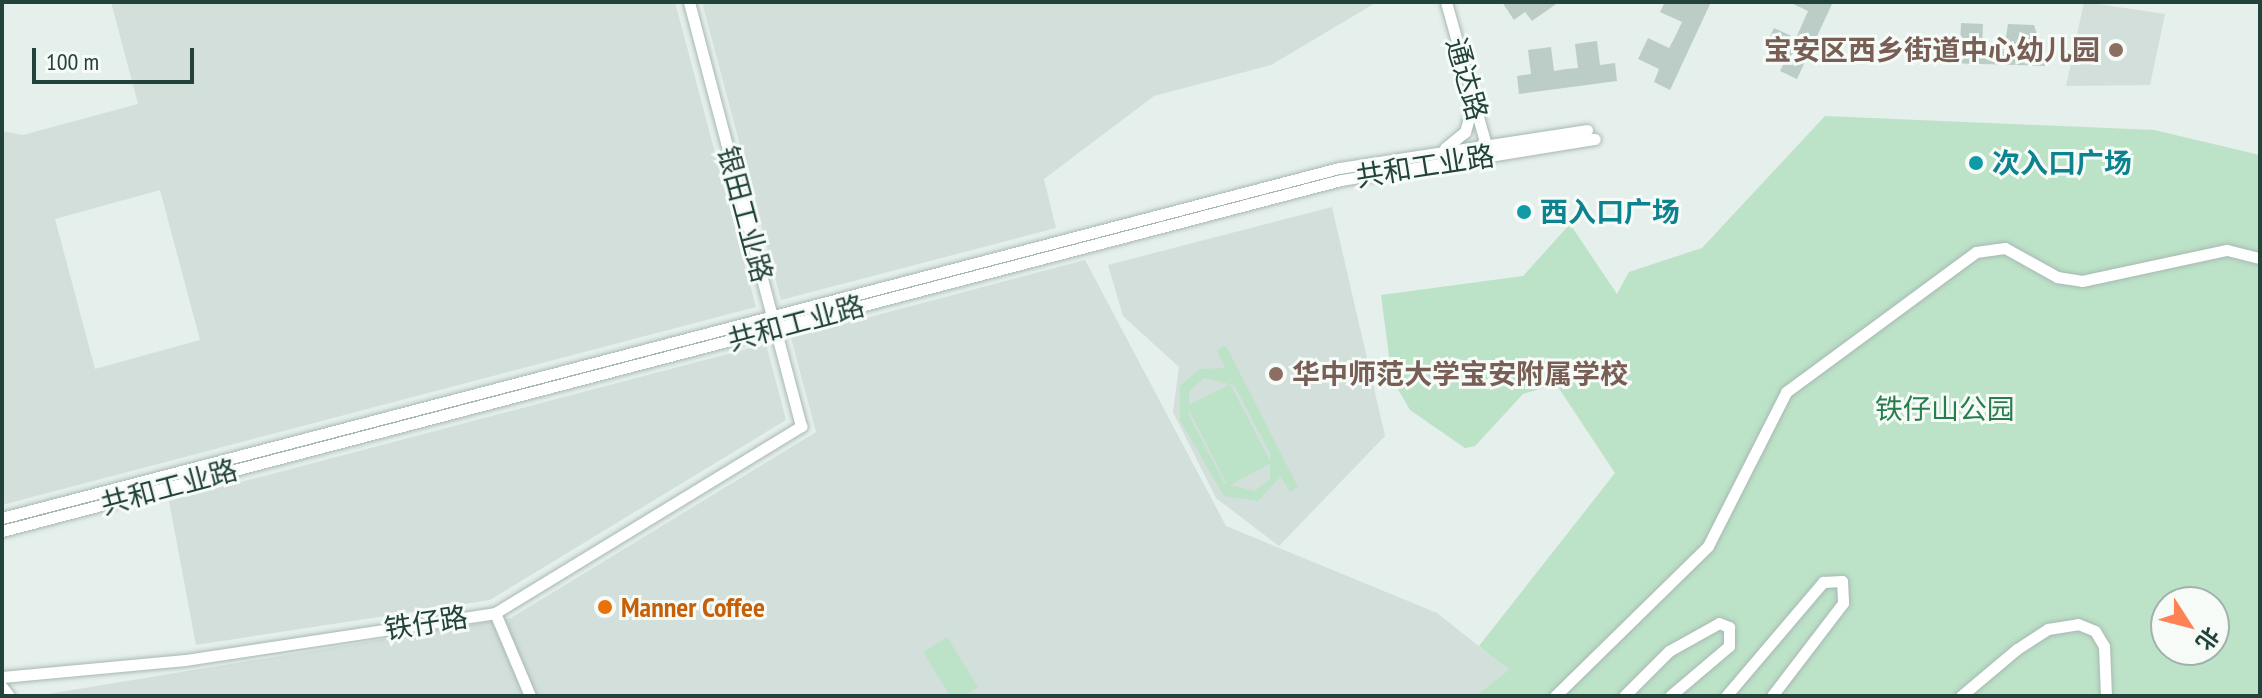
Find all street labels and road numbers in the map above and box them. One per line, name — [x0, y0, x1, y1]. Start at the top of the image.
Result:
street label: 通达路 — [1439, 34, 1495, 124]
street label: 共和工业路 — [1353, 138, 1497, 194]
street label: 银田工业路 — [711, 142, 779, 286]
street label: 共和工业路 — [724, 289, 868, 357]
street label: 共和工业路 — [97, 453, 241, 521]
street label: 铁仔路 — [382, 600, 470, 646]

